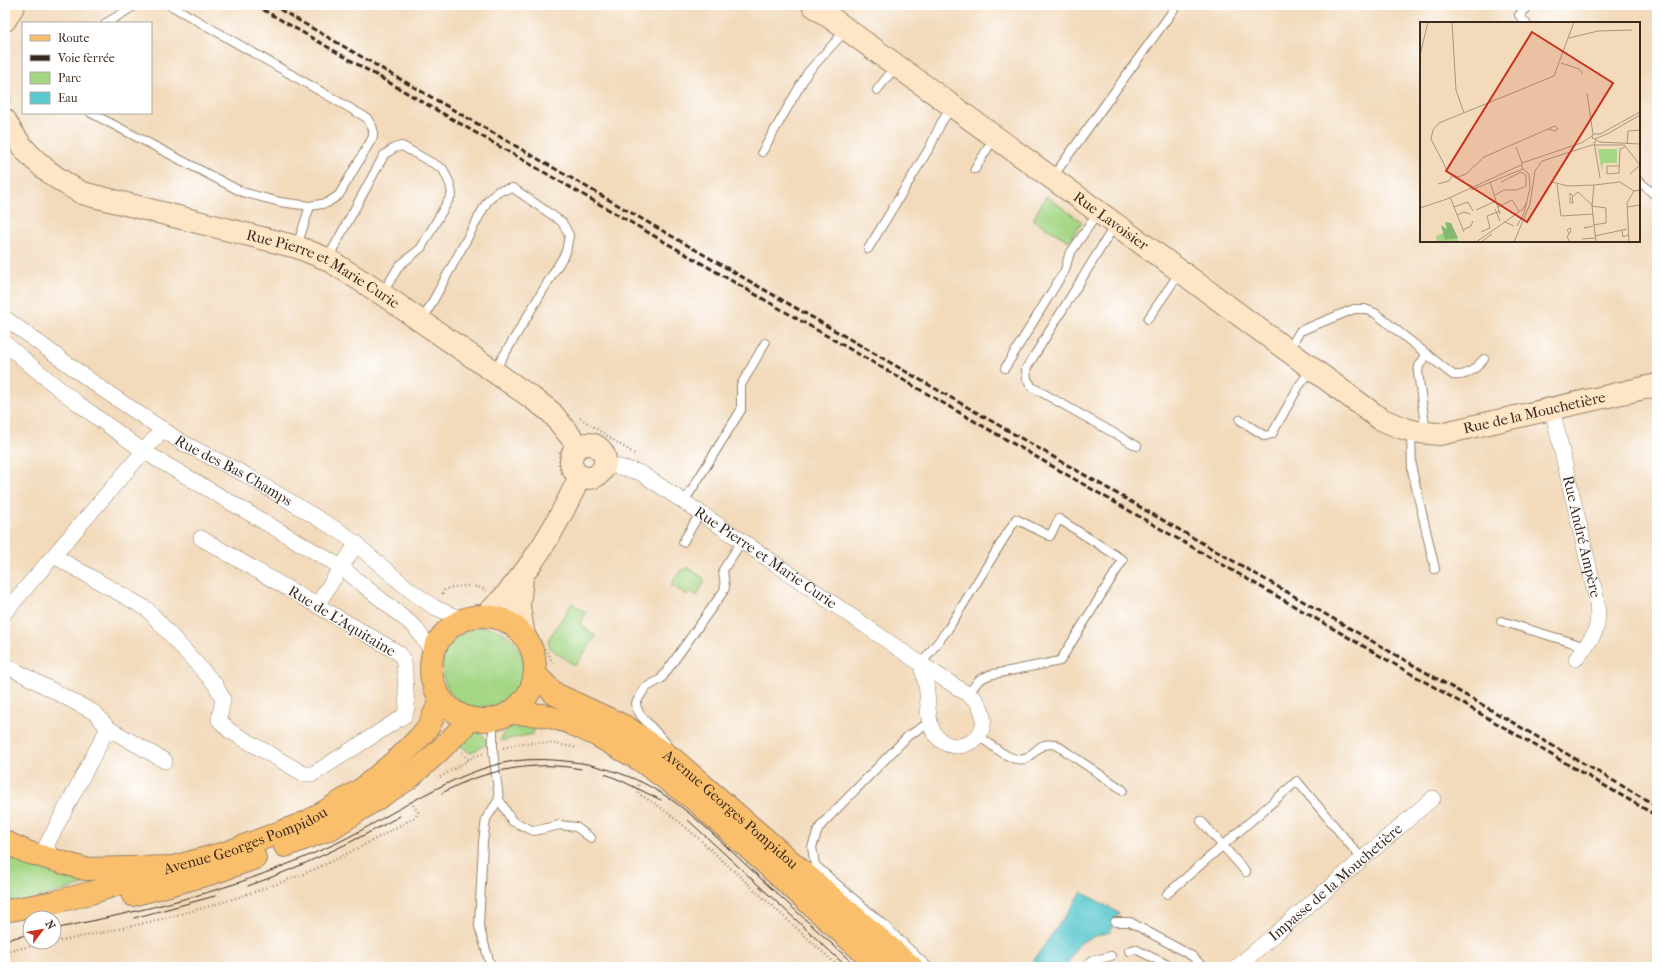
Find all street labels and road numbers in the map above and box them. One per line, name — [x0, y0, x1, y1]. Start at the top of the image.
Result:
street label: Rue Lavoisier — [1070, 188, 1153, 255]
street label: Rue Pierre et Marie Curie — [244, 226, 403, 313]
street label: Rue de la Mouchetière — [1461, 388, 1608, 438]
street label: Rue des Bas Champs — [171, 431, 296, 510]
street label: Rue André Ampère — [1559, 474, 1605, 600]
street label: Rue Pierre et Marie Curie — [691, 503, 841, 613]
street label: Rue de L'Aquitaine — [285, 582, 399, 660]
street label: Avenue Georges Pompidou — [659, 745, 802, 873]
street label: Avenue Georges Pompidou — [160, 803, 331, 879]
street label: Impasse de la Mouchetière — [1265, 819, 1406, 945]

